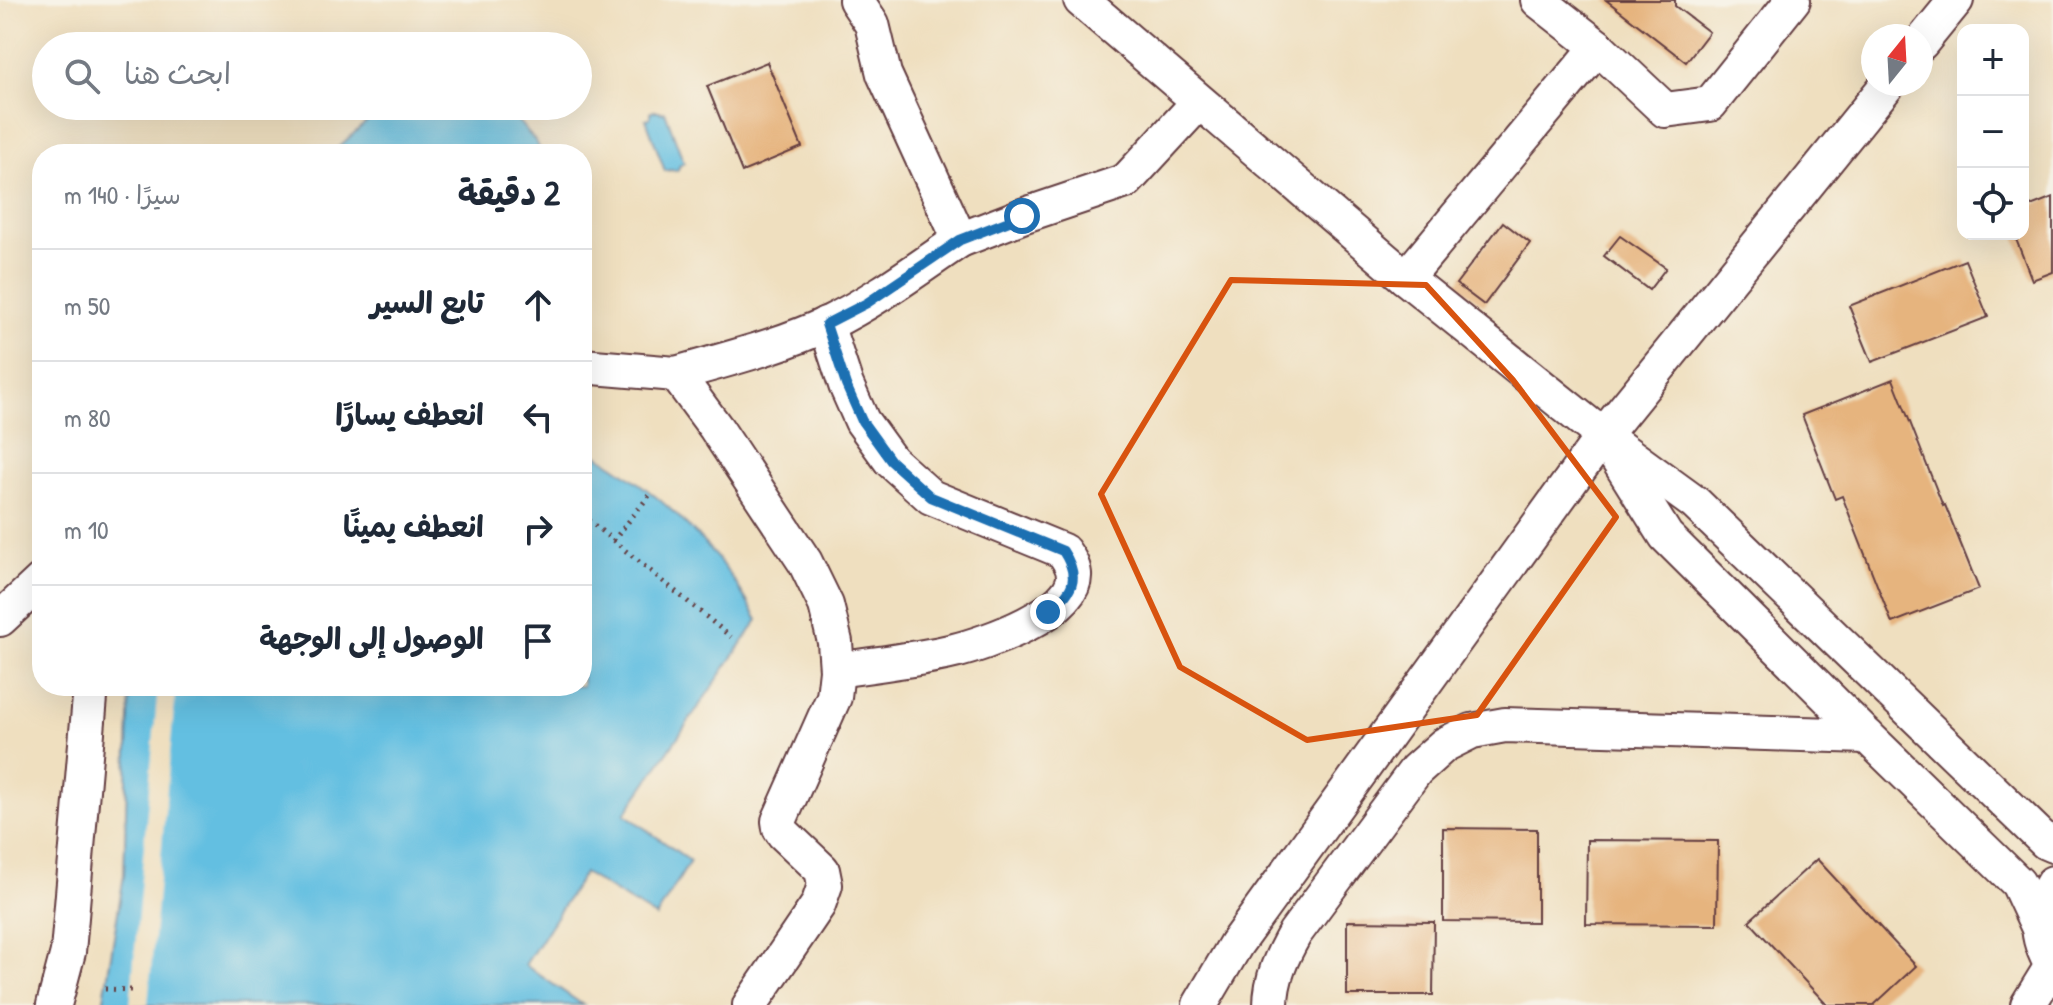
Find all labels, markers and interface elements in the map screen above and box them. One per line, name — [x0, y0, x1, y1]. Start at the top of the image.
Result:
north arrow — [1861, 24, 1933, 96]
map controls — [1957, 24, 2029, 240]
button: + — [1957, 24, 2029, 96]
search box — [32, 32, 592, 120]
text: ابحث هنا — [124, 53, 231, 93]
icon: search — [60, 54, 104, 98]
button: − — [1957, 96, 2029, 168]
button: locate — [1957, 168, 2029, 240]
text: 2 دقيقة — [458, 170, 560, 216]
text: سيرًا · 140 m — [64, 177, 181, 212]
route start — [1004, 198, 1040, 234]
text: تابع السير — [370, 282, 484, 322]
icon: ahead — [516, 283, 560, 327]
text: 50 m — [64, 288, 110, 323]
text: انعطف يسارًا — [335, 394, 484, 434]
icon: left — [516, 395, 560, 439]
text: 80 m — [64, 400, 111, 435]
text: انعطف يمينًا — [343, 506, 484, 546]
icon: right — [516, 507, 560, 551]
text: 10 m — [64, 512, 109, 547]
route end — [1030, 594, 1066, 630]
text: الوصول إلى الوجهة — [259, 618, 484, 658]
icon: arrive — [516, 619, 560, 663]

